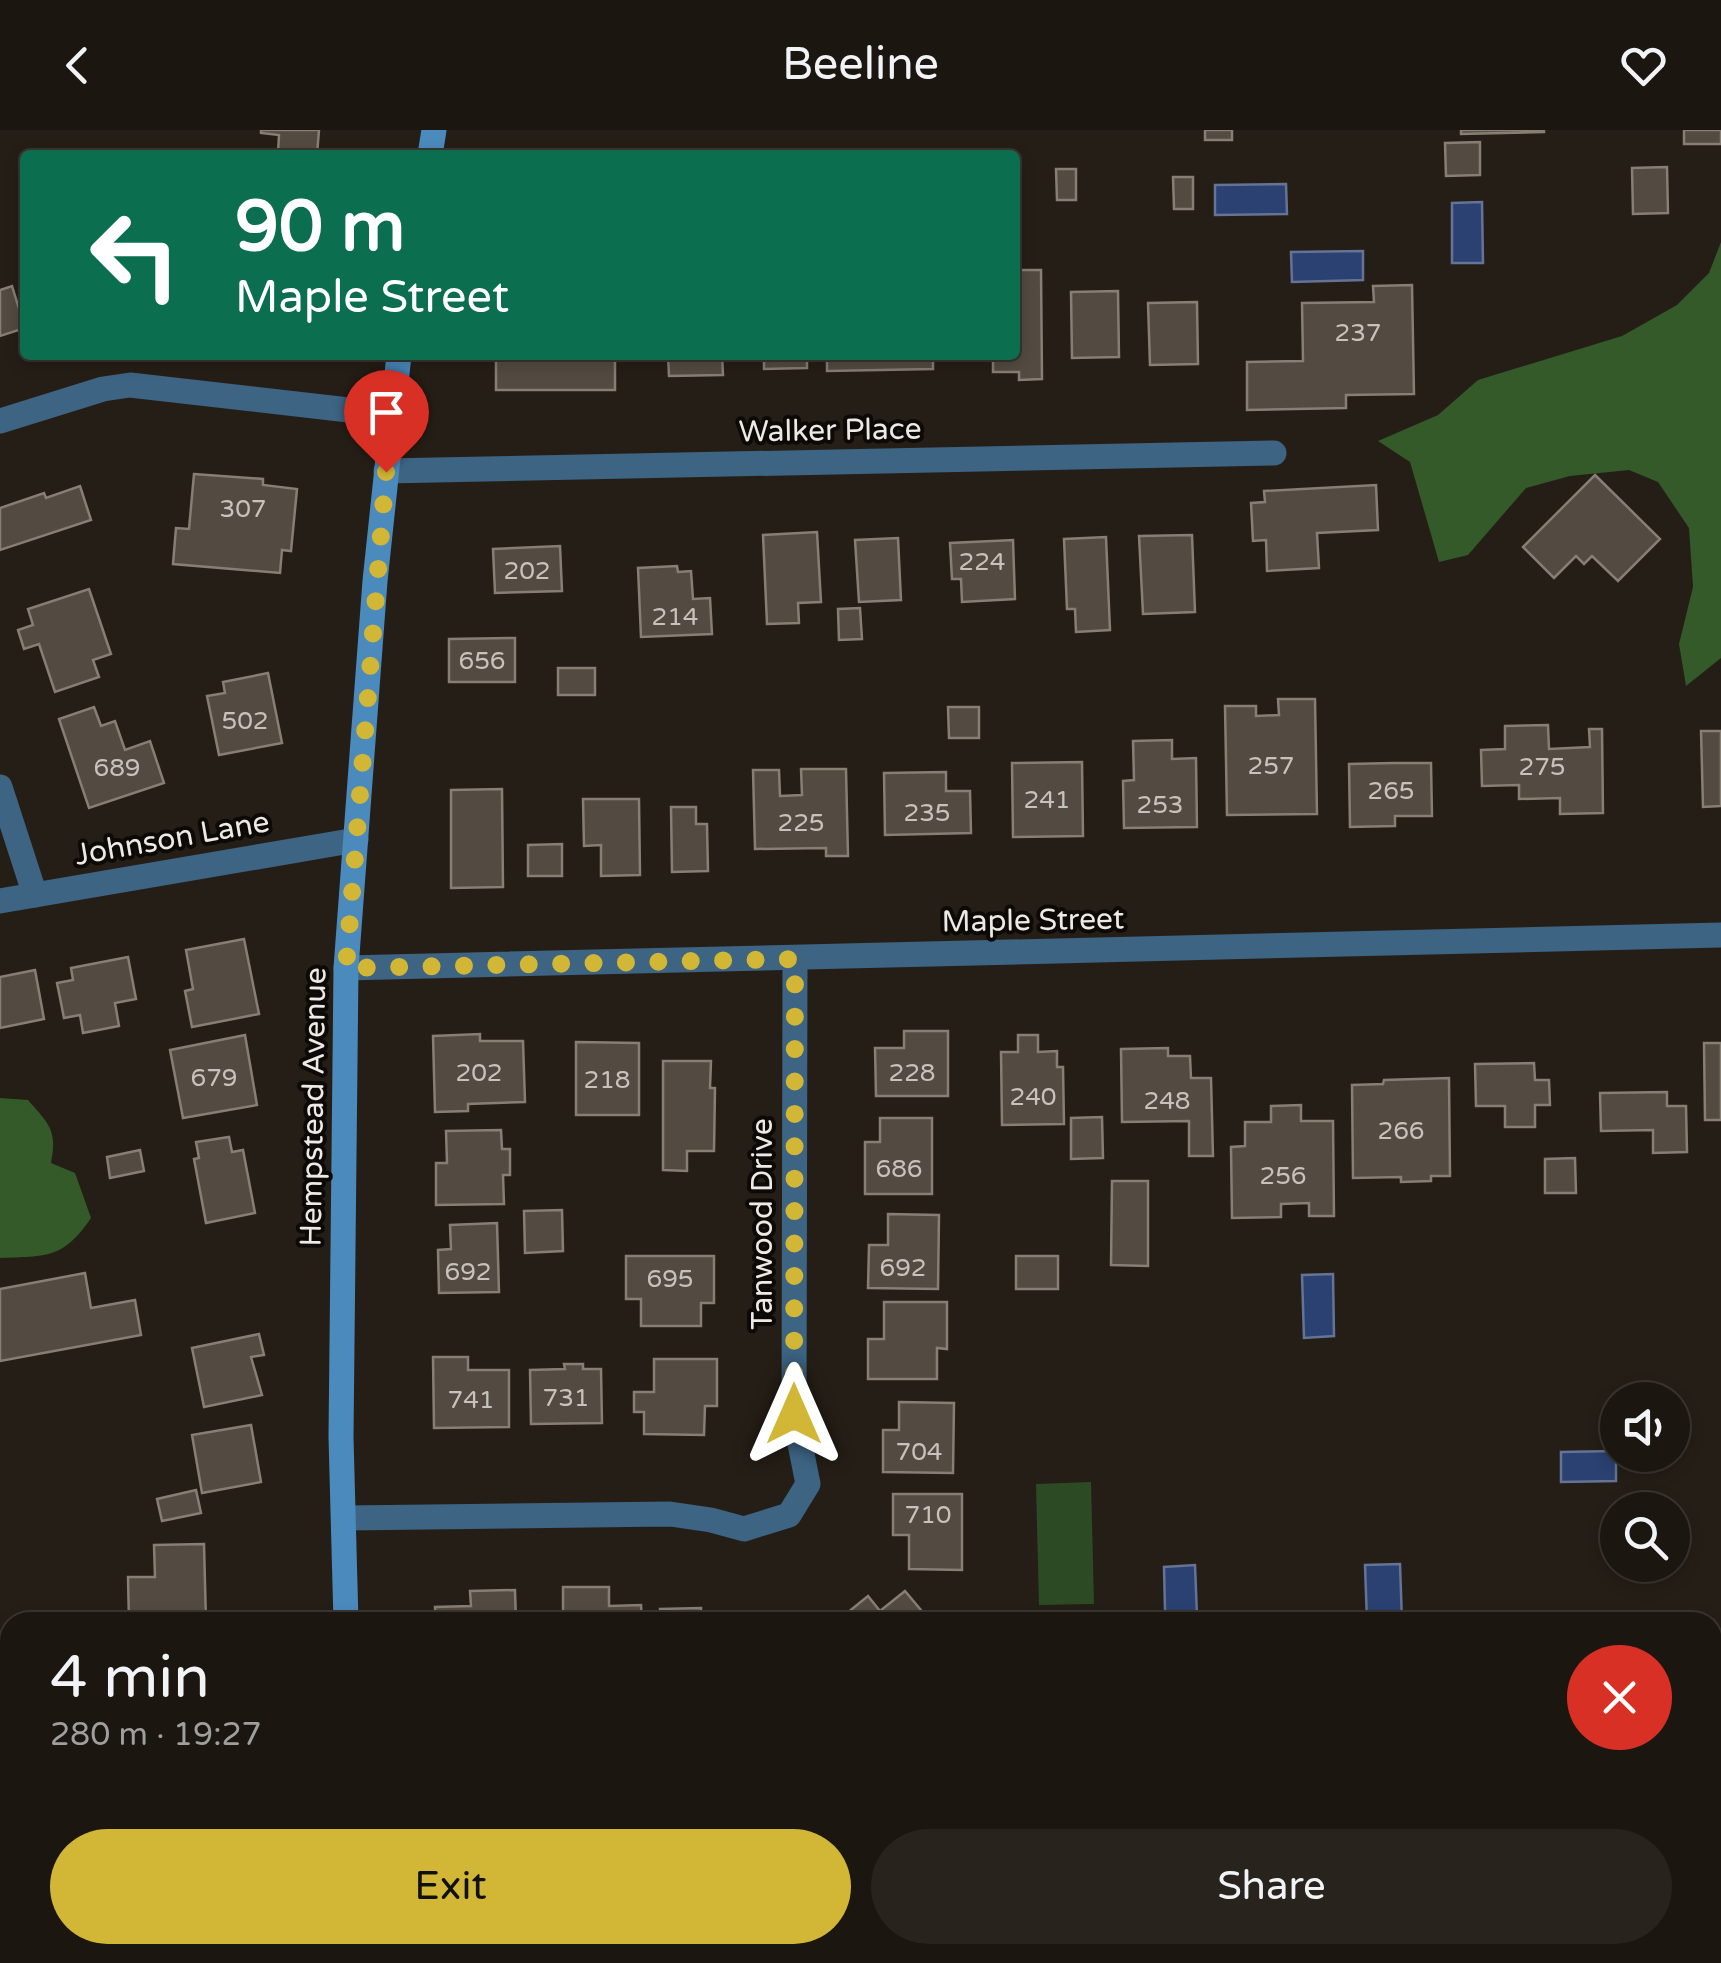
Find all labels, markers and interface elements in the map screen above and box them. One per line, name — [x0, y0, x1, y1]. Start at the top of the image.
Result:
icon: back — [50, 38, 105, 93]
text: Beeline — [782, 38, 939, 92]
icon: heart — [1616, 38, 1671, 93]
text: 90 m — [235, 186, 405, 270]
icon: left — [70, 190, 200, 320]
text: Maple Street — [235, 271, 509, 325]
house number: 237 — [1334, 318, 1382, 348]
pin — [344, 370, 429, 473]
icon: arrive — [359, 385, 414, 440]
street label: Walker Place — [738, 410, 922, 451]
house number: 307 — [219, 494, 267, 524]
house number: 224 — [958, 547, 1006, 577]
house number: 202 — [503, 556, 551, 586]
house number: 214 — [651, 602, 699, 632]
house number: 656 — [458, 646, 506, 676]
house number: 502 — [221, 706, 269, 736]
house number: 257 — [1247, 751, 1295, 781]
house number: 275 — [1518, 752, 1566, 782]
house number: 689 — [93, 753, 141, 783]
house number: 265 — [1367, 776, 1415, 806]
house number: 241 — [1023, 785, 1071, 815]
house number: 253 — [1136, 790, 1184, 820]
house number: 235 — [903, 798, 951, 828]
street label: Johnson Lane — [72, 803, 272, 874]
house number: 225 — [777, 808, 825, 838]
street label: Maple Street — [941, 900, 1125, 941]
street label: Hempstead Avenue — [293, 967, 334, 1247]
house number: 202 — [455, 1058, 503, 1088]
house number: 228 — [888, 1058, 936, 1088]
house number: 679 — [190, 1063, 238, 1093]
house number: 218 — [583, 1065, 631, 1095]
house number: 240 — [1009, 1082, 1057, 1112]
house number: 248 — [1143, 1086, 1191, 1116]
house number: 266 — [1377, 1116, 1425, 1146]
street label: Tanwood Drive — [744, 1118, 781, 1330]
house number: 686 — [875, 1154, 923, 1184]
house number: 256 — [1259, 1161, 1307, 1191]
house number: 692 — [879, 1253, 927, 1283]
house number: 692 — [444, 1257, 492, 1287]
house number: 695 — [646, 1264, 694, 1294]
position arrow — [742, 1362, 846, 1466]
map controls — [1600, 1382, 1690, 1582]
button: sound — [1600, 1382, 1690, 1472]
house number: 731 — [542, 1383, 590, 1413]
house number: 741 — [447, 1385, 495, 1415]
house number: 704 — [895, 1437, 943, 1467]
button: search — [1600, 1492, 1690, 1582]
house number: 710 — [904, 1500, 952, 1530]
text: 4 min — [50, 1642, 210, 1714]
button: close — [1567, 1645, 1672, 1750]
text: 280 m · 19:27 — [50, 1716, 262, 1754]
button: Exit — [50, 1829, 851, 1944]
button: Share — [871, 1829, 1672, 1944]

